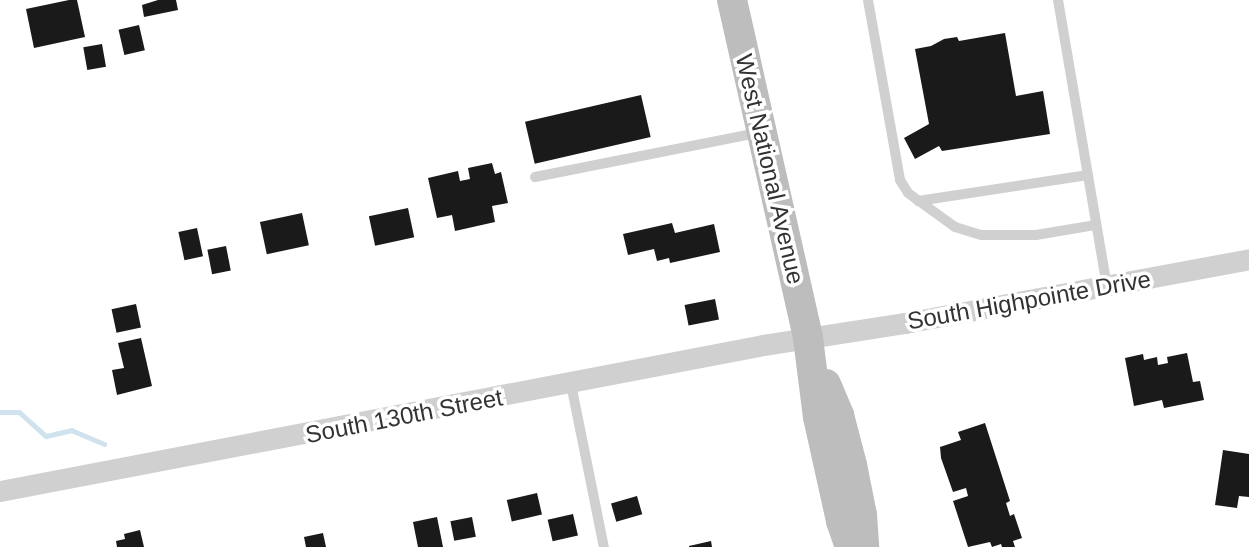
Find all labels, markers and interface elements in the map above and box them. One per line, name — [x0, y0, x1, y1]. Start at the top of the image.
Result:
street label: West National Avenue — [729, 50, 811, 288]
street label: South Highpointe Drive — [905, 264, 1153, 336]
street label: South 130th Street — [303, 383, 505, 449]

